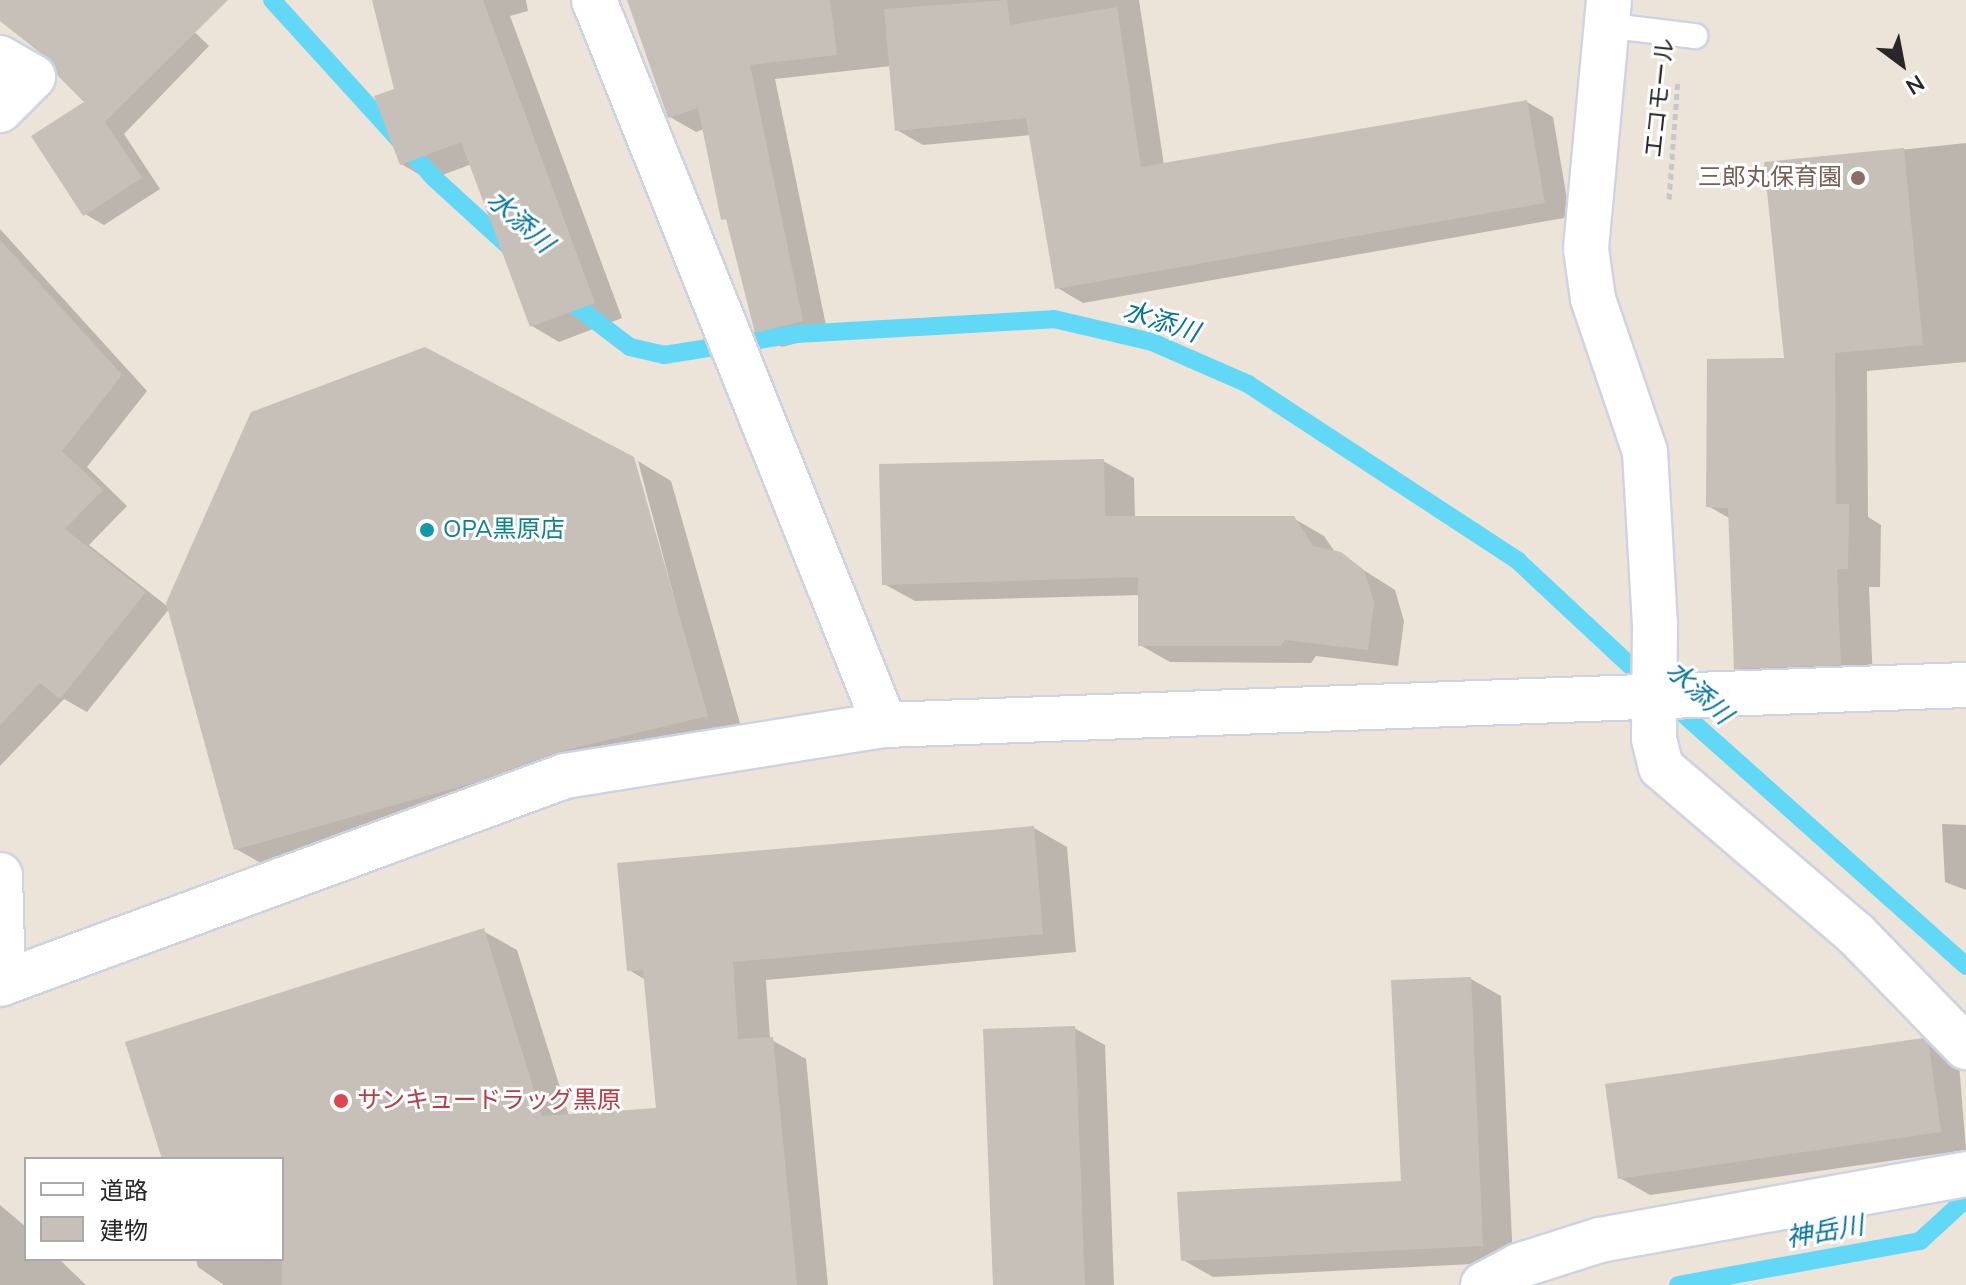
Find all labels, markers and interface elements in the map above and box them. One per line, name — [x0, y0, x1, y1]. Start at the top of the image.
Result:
north arrow — [1862, 24, 1942, 104]
street label: エコモール — [1639, 37, 1681, 159]
text: N — [1900, 67, 1930, 101]
place label: 三郎丸保育園 — [1698, 164, 1842, 192]
marker: 三郎丸保育園 — [1849, 169, 1867, 187]
water label: 水添川 — [481, 184, 559, 260]
water label: 水添川 — [1119, 295, 1203, 349]
place label: OPA黒原店 — [443, 516, 564, 544]
marker: OPA黒原店 — [418, 521, 436, 539]
water label: 水添川 — [1660, 655, 1738, 731]
place label: サンキュードラッグ黒原 — [357, 1087, 621, 1115]
marker: サンキュードラッグ黒原 — [332, 1092, 350, 1110]
legend — [24, 1157, 284, 1261]
text: 道路 — [100, 1175, 148, 1207]
water label: 神岳川 — [1784, 1210, 1866, 1254]
text: 建物 — [100, 1215, 148, 1247]

